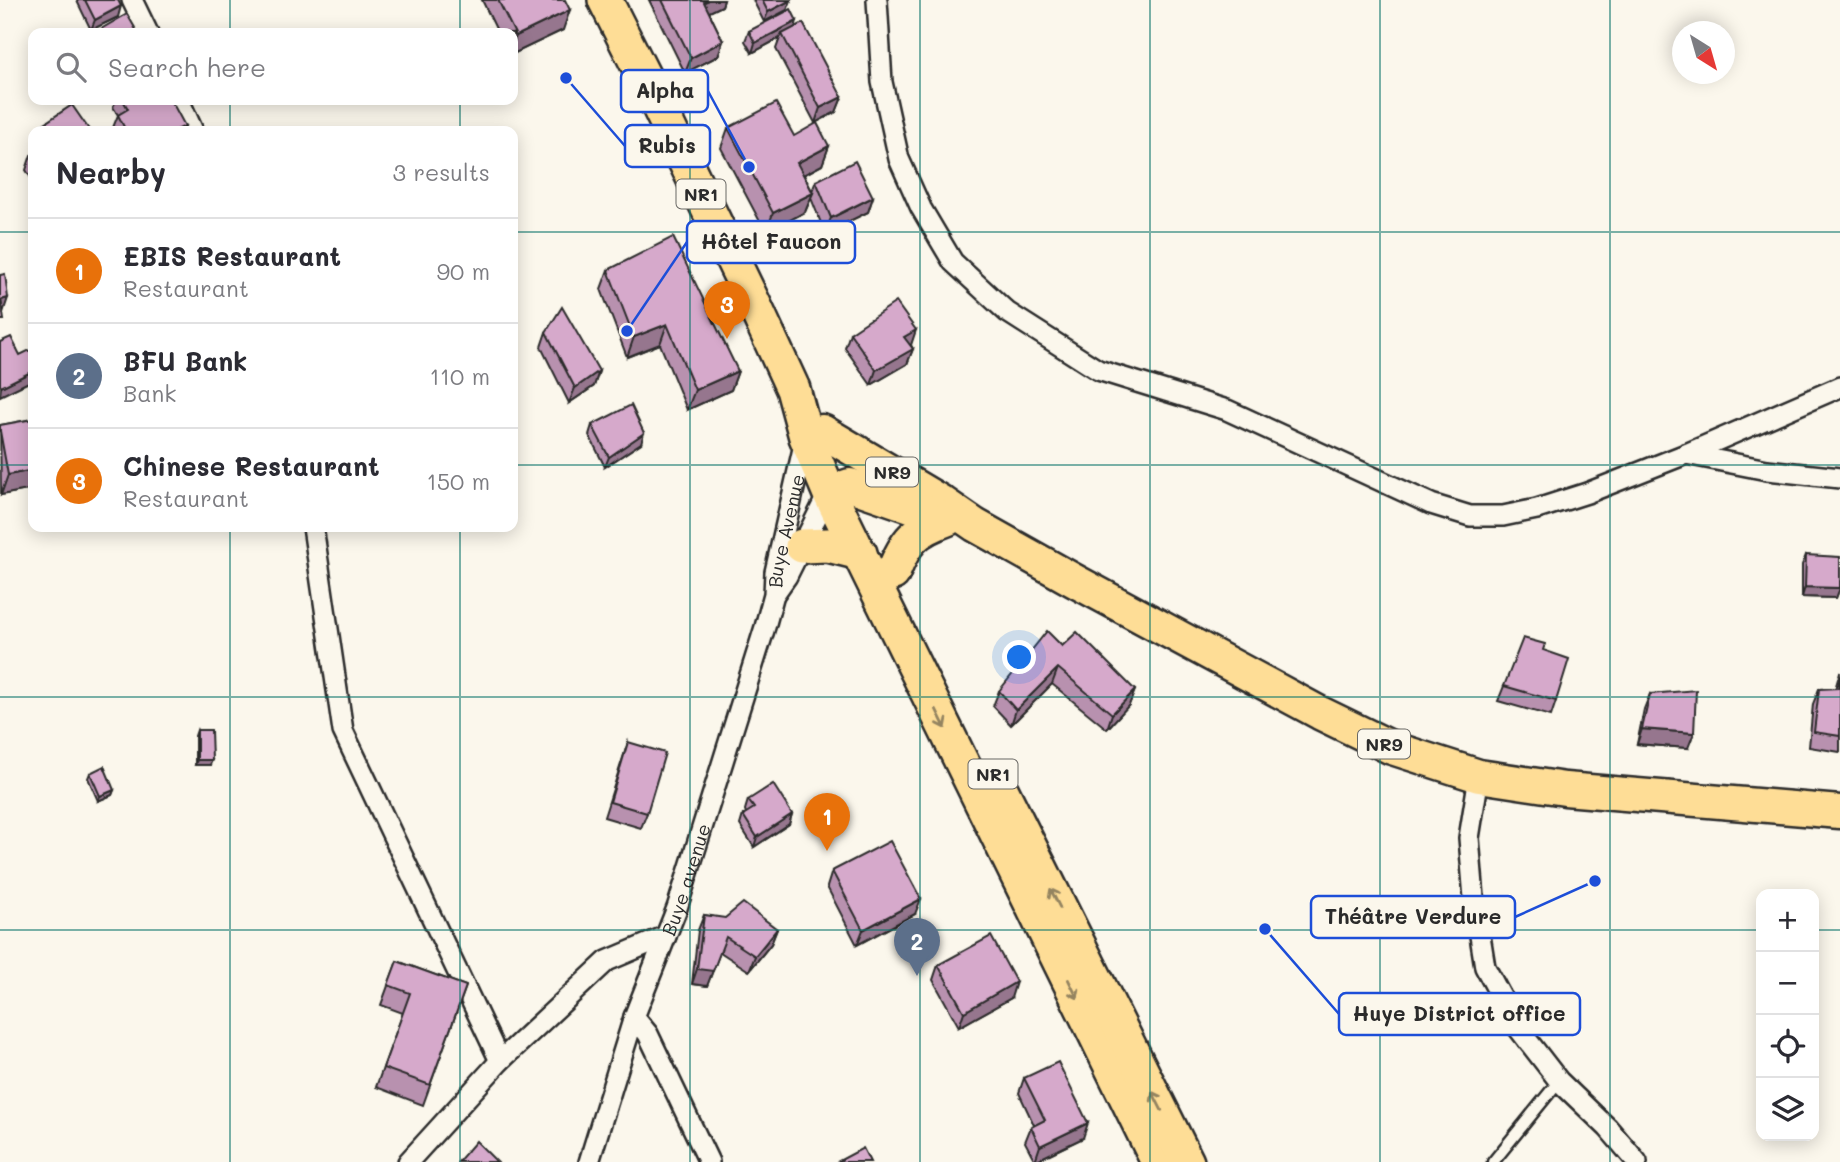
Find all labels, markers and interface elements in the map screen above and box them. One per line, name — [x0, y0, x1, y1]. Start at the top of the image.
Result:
north arrow — [1672, 21, 1735, 84]
search box — [28, 28, 518, 105]
icon: search — [52, 48, 90, 86]
text: Search here — [108, 50, 266, 84]
callout: Alpha — [621, 70, 708, 112]
text: Alpha — [636, 76, 694, 103]
callout: Rubis — [625, 125, 710, 167]
text: Rubis — [638, 131, 696, 158]
text: Nearby — [56, 152, 166, 192]
text: 3 results — [393, 157, 490, 187]
road number: NR1 — [676, 180, 726, 209]
callout: Hôtel Faucon — [687, 221, 855, 263]
text: Hôtel Faucon — [701, 227, 841, 254]
text: EBIS Restaurant — [123, 239, 341, 273]
text: 1 — [74, 256, 84, 286]
text: 90 m — [437, 256, 490, 286]
text: Restaurant — [123, 273, 249, 303]
pin: 3 — [704, 281, 750, 339]
text: BFU Bank — [123, 344, 247, 378]
text: 2 — [73, 361, 85, 391]
text: 110 m — [430, 361, 490, 391]
text: Bank — [123, 378, 177, 408]
text: Chinese Restaurant — [123, 449, 380, 483]
road number: NR9 — [866, 458, 918, 486]
text: 3 — [72, 466, 86, 496]
text: 150 m — [426, 466, 490, 496]
street label: Buye Avenue — [762, 472, 809, 588]
text: Restaurant — [123, 483, 249, 513]
your location — [1002, 640, 1036, 674]
one-way arrow — [934, 708, 948, 729]
road number: NR9 — [1358, 730, 1410, 758]
road number: NR1 — [968, 760, 1018, 788]
pin: 1 — [804, 793, 850, 851]
street label: Buye avenue — [655, 820, 715, 939]
one-way arrow — [1047, 888, 1061, 908]
map controls — [1756, 889, 1819, 1141]
button: + — [1756, 889, 1819, 952]
callout: Théâtre Verdure — [1311, 896, 1515, 938]
text: Théâtre Verdure — [1325, 902, 1501, 929]
pin: 2 — [894, 918, 940, 976]
button: − — [1756, 952, 1819, 1015]
one-way arrow — [1067, 978, 1080, 999]
callout: Huye District office — [1339, 993, 1580, 1035]
text: Huye District office — [1353, 999, 1565, 1027]
button: locate — [1756, 1015, 1819, 1078]
button: layers — [1756, 1078, 1819, 1141]
one-way arrow — [1149, 1091, 1163, 1112]

